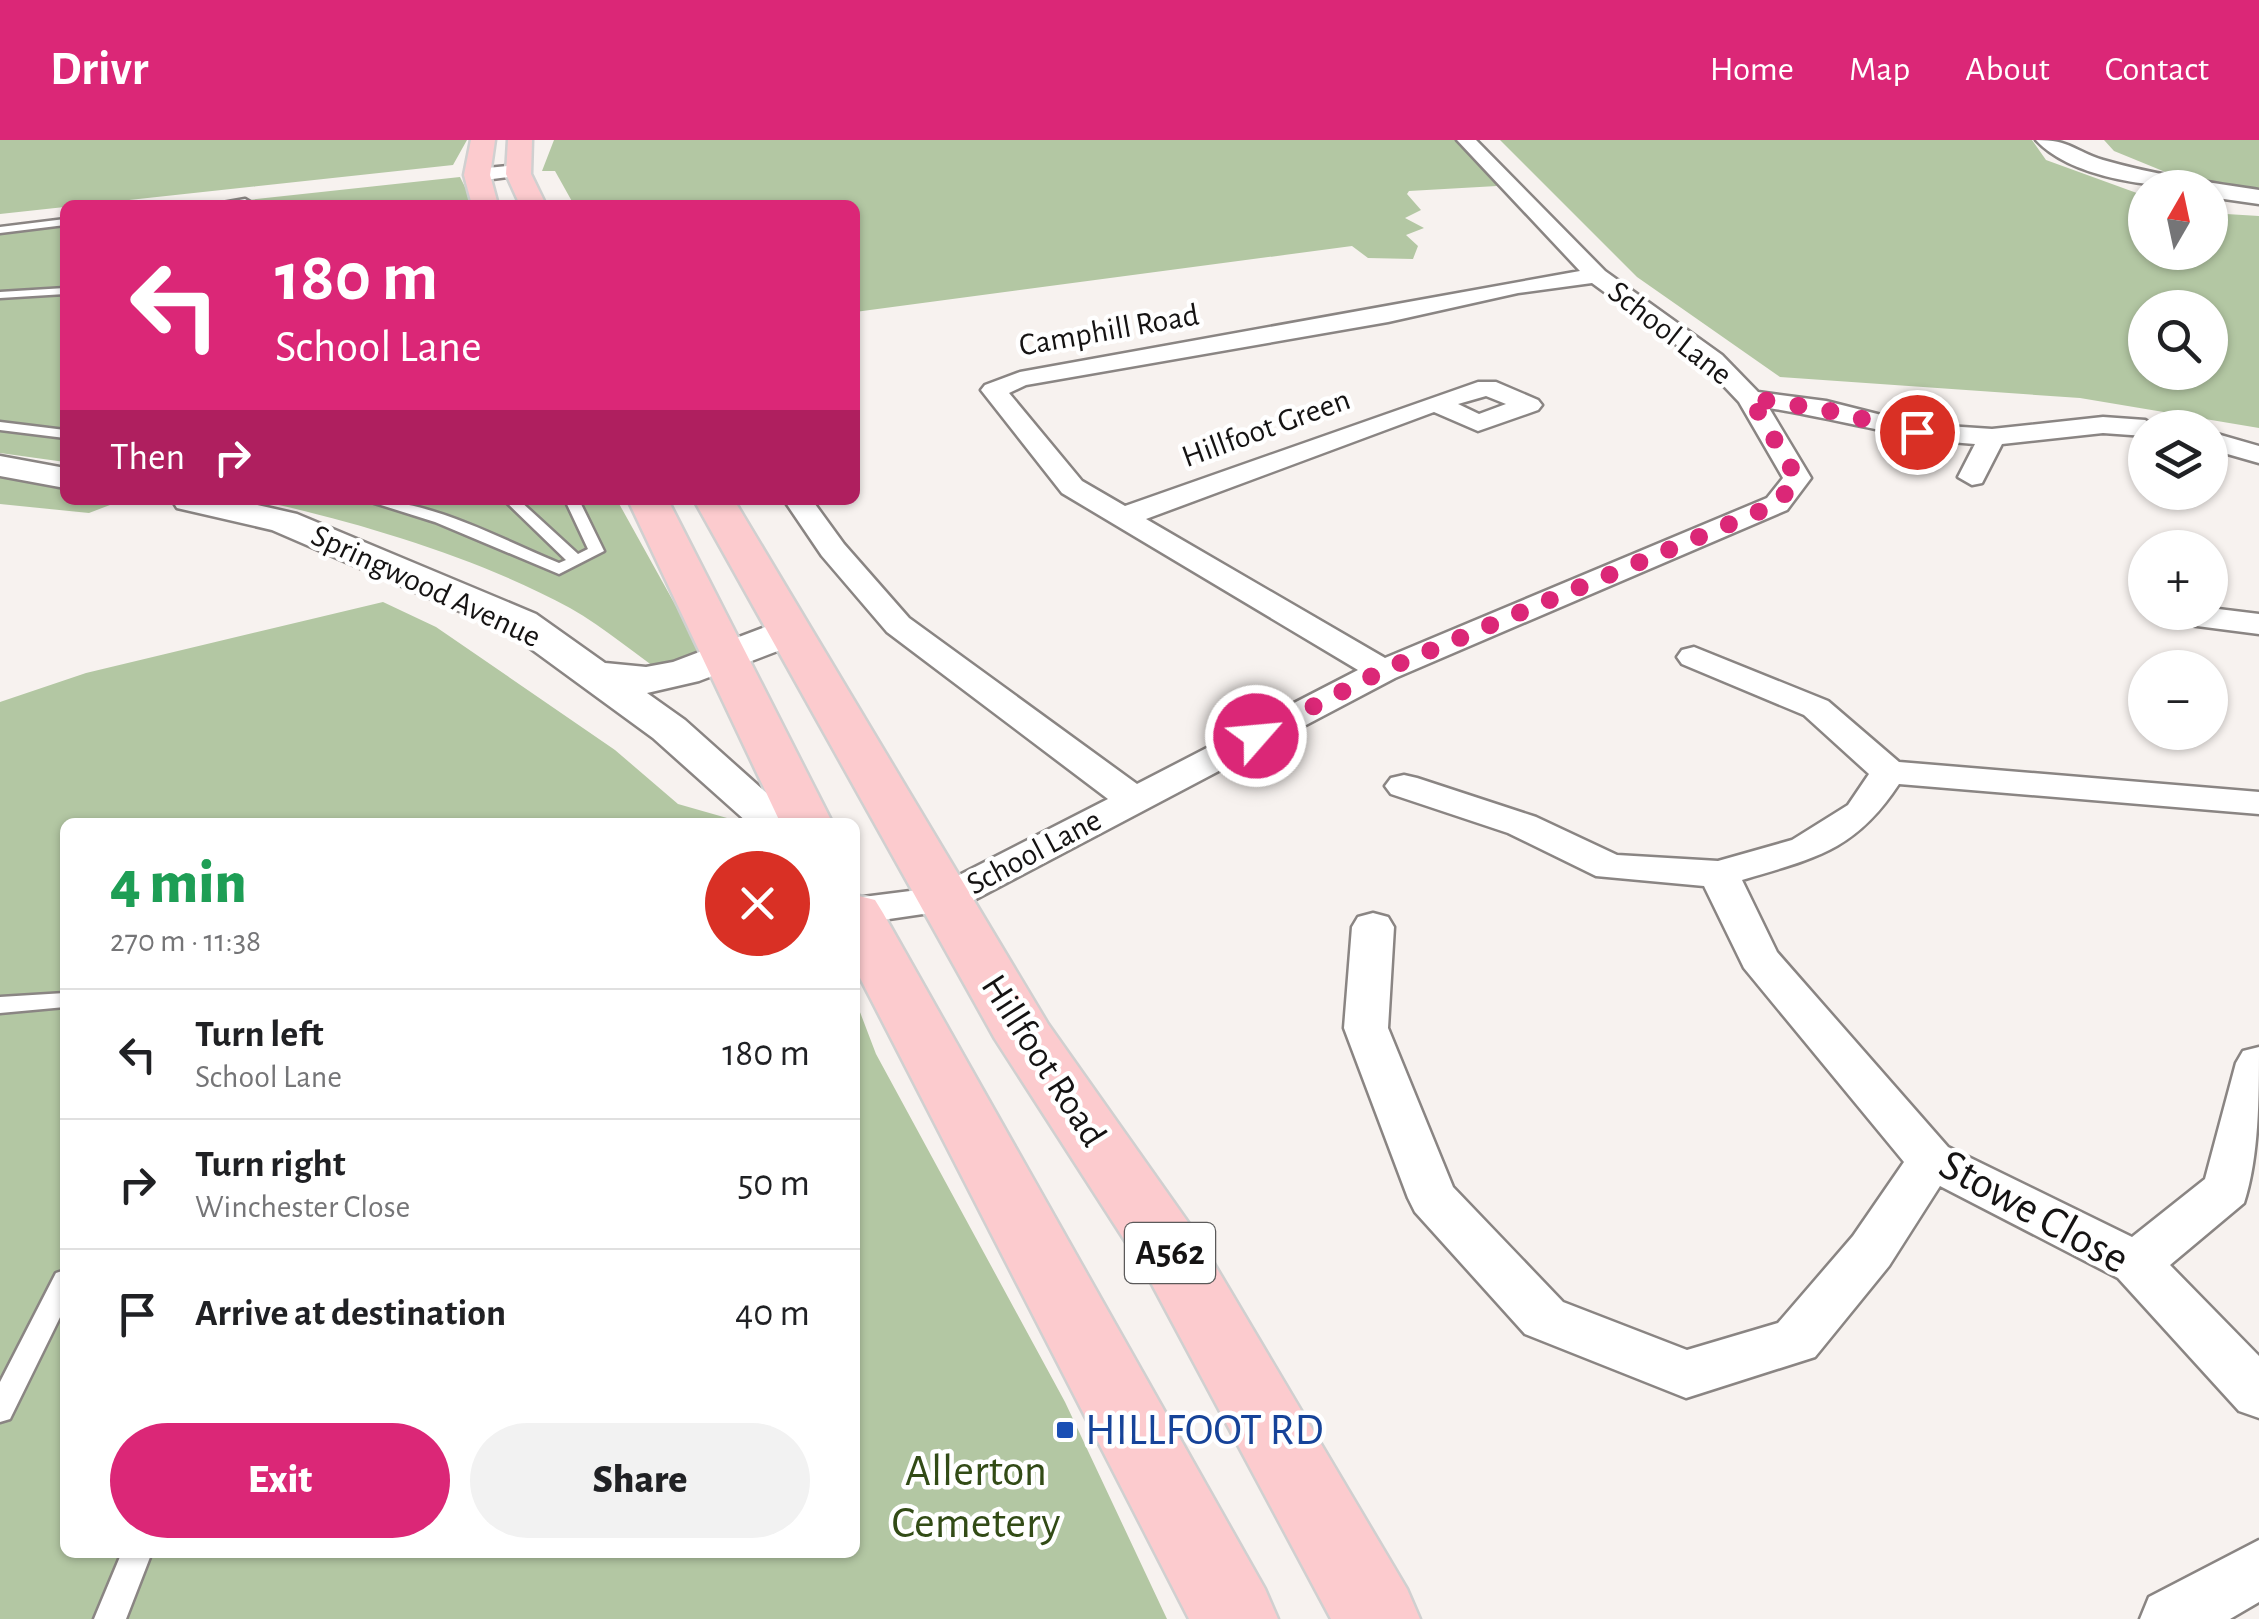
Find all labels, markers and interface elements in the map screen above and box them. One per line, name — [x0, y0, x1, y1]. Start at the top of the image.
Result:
text: Drivr — [50, 46, 149, 94]
text: Home — [1710, 52, 1794, 87]
text: Map — [1849, 52, 1910, 87]
text: About — [1965, 52, 2050, 87]
text: Contact — [2105, 52, 2209, 87]
north arrow — [2128, 170, 2228, 270]
map controls — [2128, 170, 2228, 750]
icon: left — [110, 240, 240, 370]
text: 180 m — [275, 243, 438, 313]
street label: School Lane — [1602, 275, 1738, 391]
button: search — [2128, 290, 2228, 390]
street label: Camphill Road — [1017, 298, 1201, 362]
text: School Lane — [275, 325, 482, 370]
street label: Hillfoot Green — [1178, 383, 1354, 473]
pin — [1875, 390, 1960, 475]
icon: arrive — [1890, 405, 1945, 460]
button: layers — [2128, 410, 2228, 510]
icon: right — [205, 430, 260, 485]
text: Then — [110, 439, 185, 477]
street label: Springwood Avenue — [306, 519, 546, 653]
button: + — [2128, 530, 2228, 630]
button: − — [2128, 650, 2228, 750]
position arrow — [1204, 684, 1308, 788]
street label: School Lane — [962, 803, 1106, 901]
button: close — [705, 851, 810, 956]
text: 4 min — [110, 854, 247, 914]
text: 270 m · 11:38 — [110, 925, 261, 957]
street label: Hillfoot Road — [974, 968, 1112, 1154]
text: Turn left — [195, 1016, 323, 1054]
icon: left — [110, 1027, 165, 1082]
text: 180 m — [722, 1035, 810, 1073]
text: School Lane — [195, 1061, 342, 1093]
street label: Stowe Close — [1932, 1142, 2136, 1282]
text: Turn right — [195, 1146, 345, 1184]
icon: right — [110, 1157, 165, 1212]
text: 50 m — [737, 1165, 810, 1203]
text: Winchester Close — [195, 1191, 410, 1223]
road number: A562 — [1125, 1223, 1215, 1283]
icon: arrive — [110, 1287, 165, 1342]
text: Arrive at destination — [195, 1295, 506, 1333]
text: 40 m — [735, 1295, 810, 1333]
place label: HILLFOOT RD — [1085, 1408, 1324, 1453]
marker: HILLFOOT RD — [1054, 1419, 1076, 1441]
button: Exit — [110, 1423, 450, 1538]
button: Share — [470, 1423, 810, 1538]
park label: Allerton Cemetery — [892, 1449, 1060, 1546]

